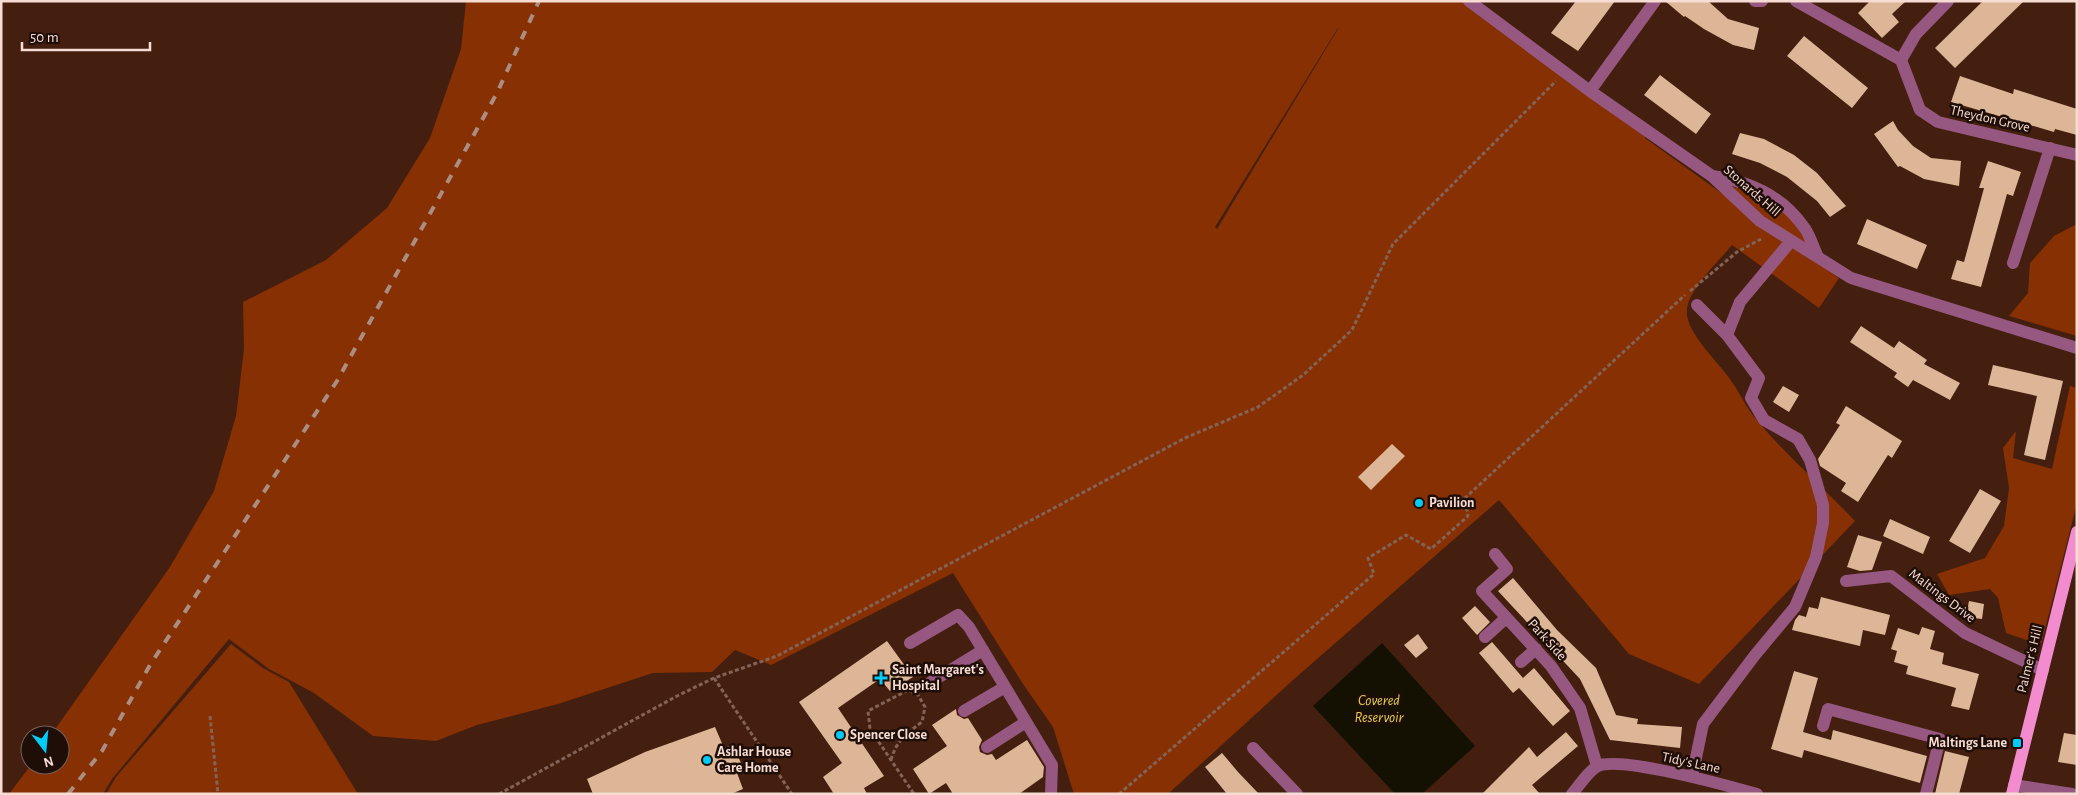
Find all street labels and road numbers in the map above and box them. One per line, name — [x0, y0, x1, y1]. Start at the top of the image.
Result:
street label: Theydon Grove — [1949, 103, 2031, 135]
street label: Stonards Hill — [1721, 163, 1783, 219]
street label: Maltings Drive — [1906, 567, 1978, 625]
street label: Park Side — [1525, 617, 1569, 663]
street label: Palmer's Hill — [2015, 624, 2045, 694]
street label: Tidy's Lane — [1661, 750, 1721, 776]

